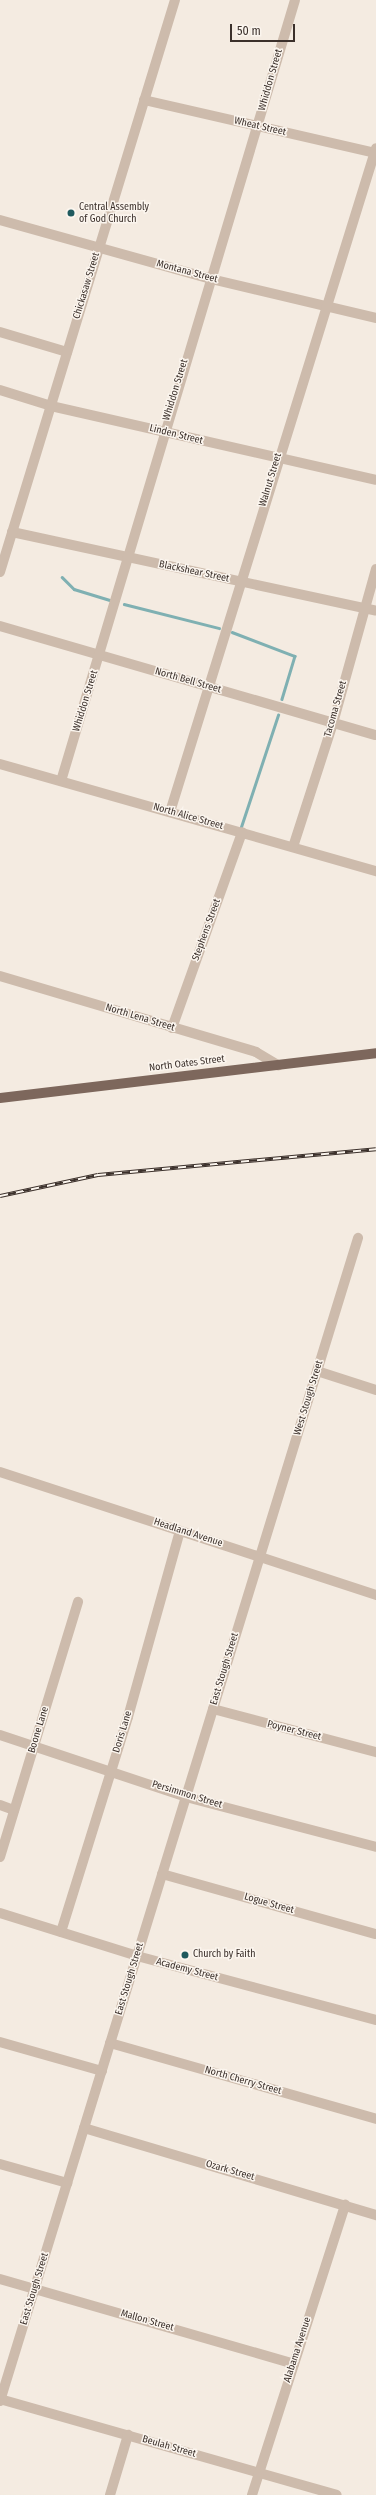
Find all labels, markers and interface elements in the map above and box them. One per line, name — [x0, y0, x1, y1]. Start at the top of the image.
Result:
scale bar — [232, 16, 297, 42]
text: 50 m — [237, 24, 261, 38]
street label: Whiddon Street — [256, 48, 286, 112]
street label: Wheat Street — [233, 115, 287, 139]
place label: Central Assembly of God Church — [79, 201, 149, 224]
marker: Central Assembly of God Church — [66, 208, 76, 218]
street label: Chickasaw Street — [71, 251, 103, 321]
street label: Montana Street — [155, 258, 219, 286]
street label: Whiddon Street — [161, 358, 191, 422]
street label: Linden Street — [148, 423, 204, 447]
street label: Walnut Street — [257, 452, 285, 508]
street label: Blackshear Street — [158, 559, 230, 585]
street label: North Bell Street — [153, 666, 223, 696]
street label: Whiddon Street — [71, 669, 101, 733]
street label: Tacoma Street — [322, 680, 350, 738]
street label: North Alice Street — [152, 801, 224, 833]
street label: Stephens Street — [190, 897, 224, 963]
street label: North Lena Street — [104, 1002, 176, 1034]
street label: North Oates Street — [149, 1053, 225, 1075]
street label: West Stough Street — [292, 1359, 326, 1437]
street label: Headland Avenue — [152, 1516, 224, 1550]
street label: East Stough Street — [208, 1631, 242, 1707]
street label: Boone Lane — [26, 1705, 52, 1755]
street label: Doris Lane — [111, 1710, 135, 1754]
street label: Poyner Street — [266, 1718, 322, 1744]
street label: Persimmon Street — [150, 1779, 224, 1811]
street label: Logue Street — [243, 1891, 295, 1917]
street label: East Stough Street — [113, 1941, 147, 2017]
place label: Church by Faith — [193, 1949, 255, 1961]
marker: Church by Faith — [180, 1950, 190, 1960]
street label: Academy Street — [155, 1956, 219, 1984]
street label: North Cherry Street — [203, 2064, 283, 2098]
street label: Ozark Street — [204, 2158, 256, 2184]
street label: East Stough Street — [18, 2251, 52, 2327]
street label: Mallon Street — [119, 2308, 175, 2334]
street label: Alabama Avenue — [282, 2316, 314, 2384]
street label: Beulah Street — [141, 2434, 197, 2460]

